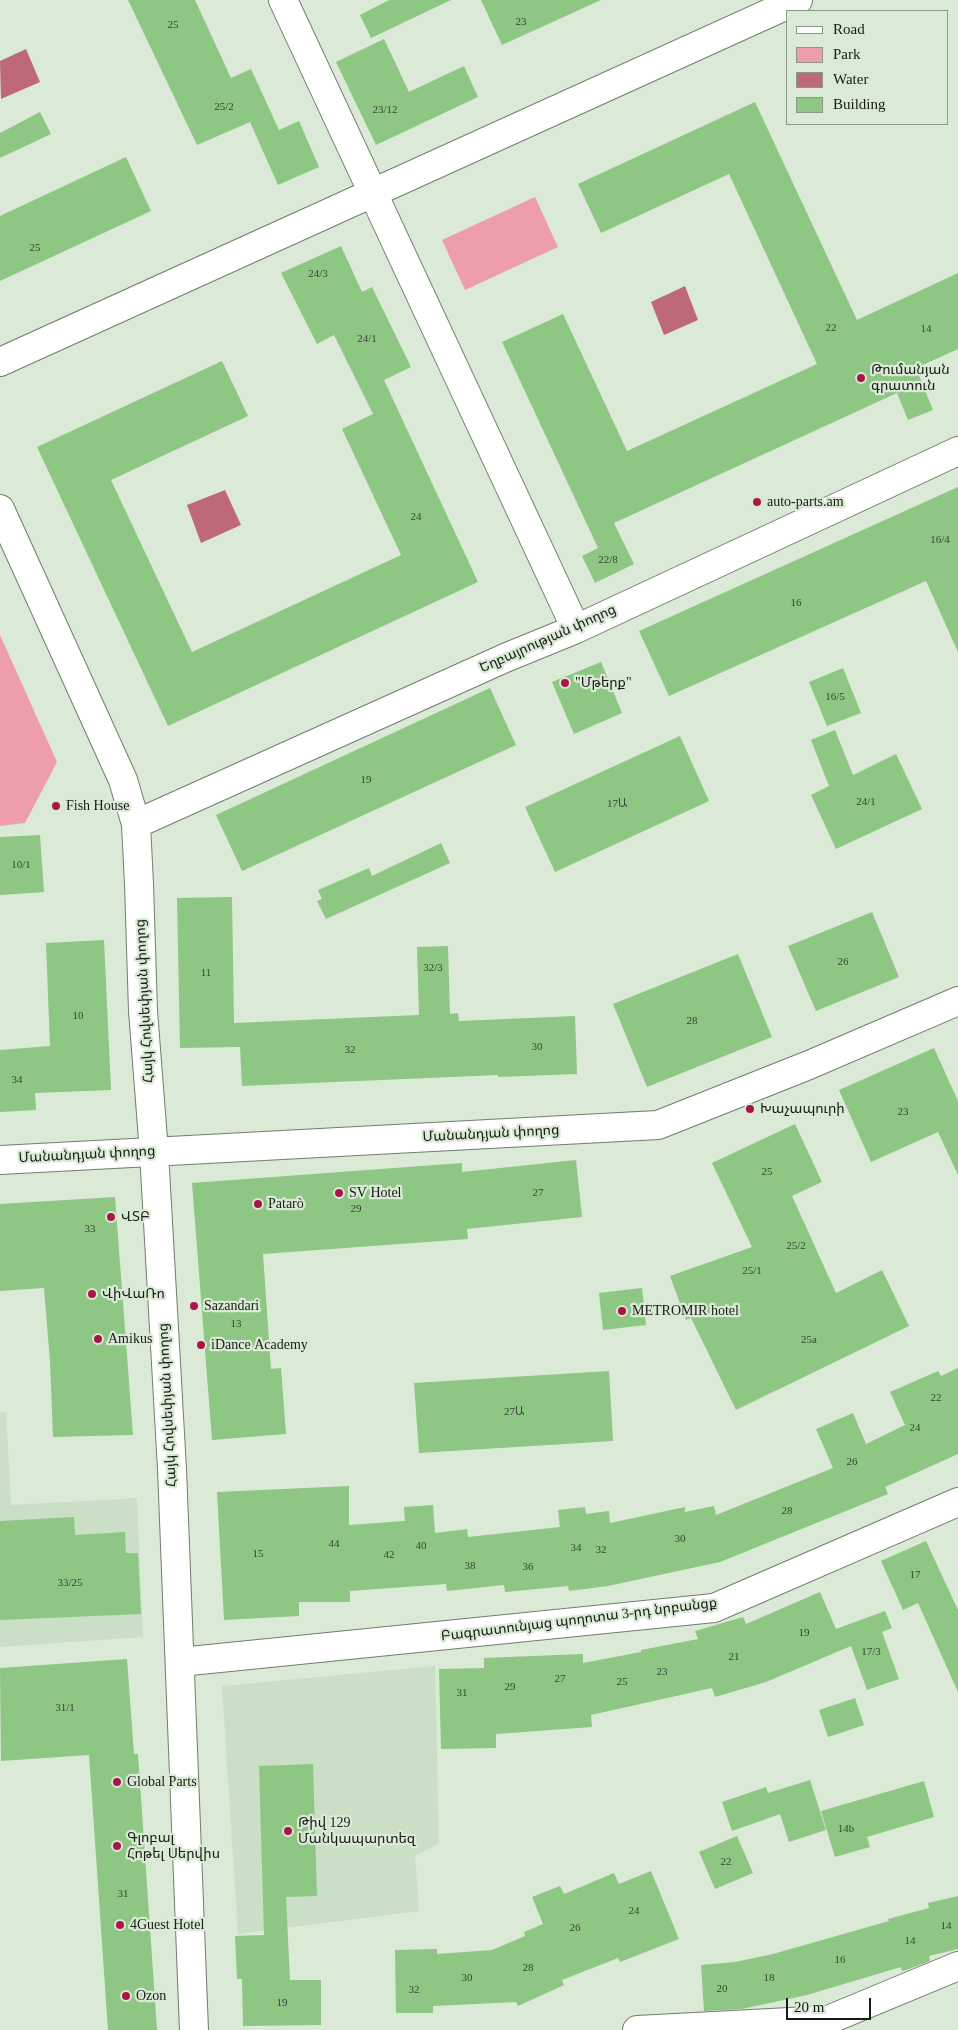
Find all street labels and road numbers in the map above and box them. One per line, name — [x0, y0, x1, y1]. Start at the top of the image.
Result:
street label: Եղբայրության փողոց — [477, 601, 619, 677]
street label: Հայկ Հովսեփյան փողոց — [132, 919, 158, 1083]
street label: Մանանդյան փողոց — [422, 1122, 560, 1146]
street label: Մանանդյան փողոց — [18, 1143, 156, 1167]
street label: Հայկ Հովսեփյան փողոց — [155, 1323, 181, 1487]
street label: Բագրատունյաց պողոտա 3-րդ նրբանցք — [440, 1595, 718, 1645]

